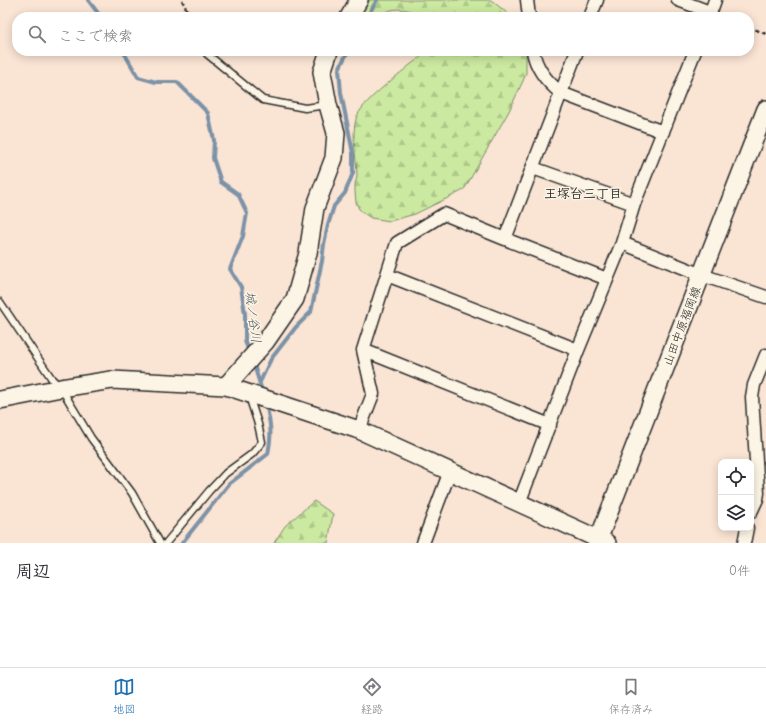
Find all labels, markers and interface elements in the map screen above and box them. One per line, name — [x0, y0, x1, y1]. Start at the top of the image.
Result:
search box — [12, 12, 754, 56]
icon: search — [26, 23, 48, 45]
text: ここで検索 — [58, 27, 133, 45]
district label: 王塚台三丁目 — [544, 186, 622, 201]
street label: 山田中原福岡線 — [660, 284, 704, 368]
water label: 城ノ谷川 — [243, 290, 264, 344]
map controls — [718, 459, 754, 531]
button: locate — [718, 459, 754, 495]
button: layers — [718, 495, 754, 531]
text: 周辺 — [16, 562, 50, 581]
text: 0件 — [729, 563, 750, 578]
tab: 地図 — [113, 676, 135, 716]
tab: 経路 — [361, 676, 383, 716]
tab: 保存済み — [609, 676, 653, 716]

